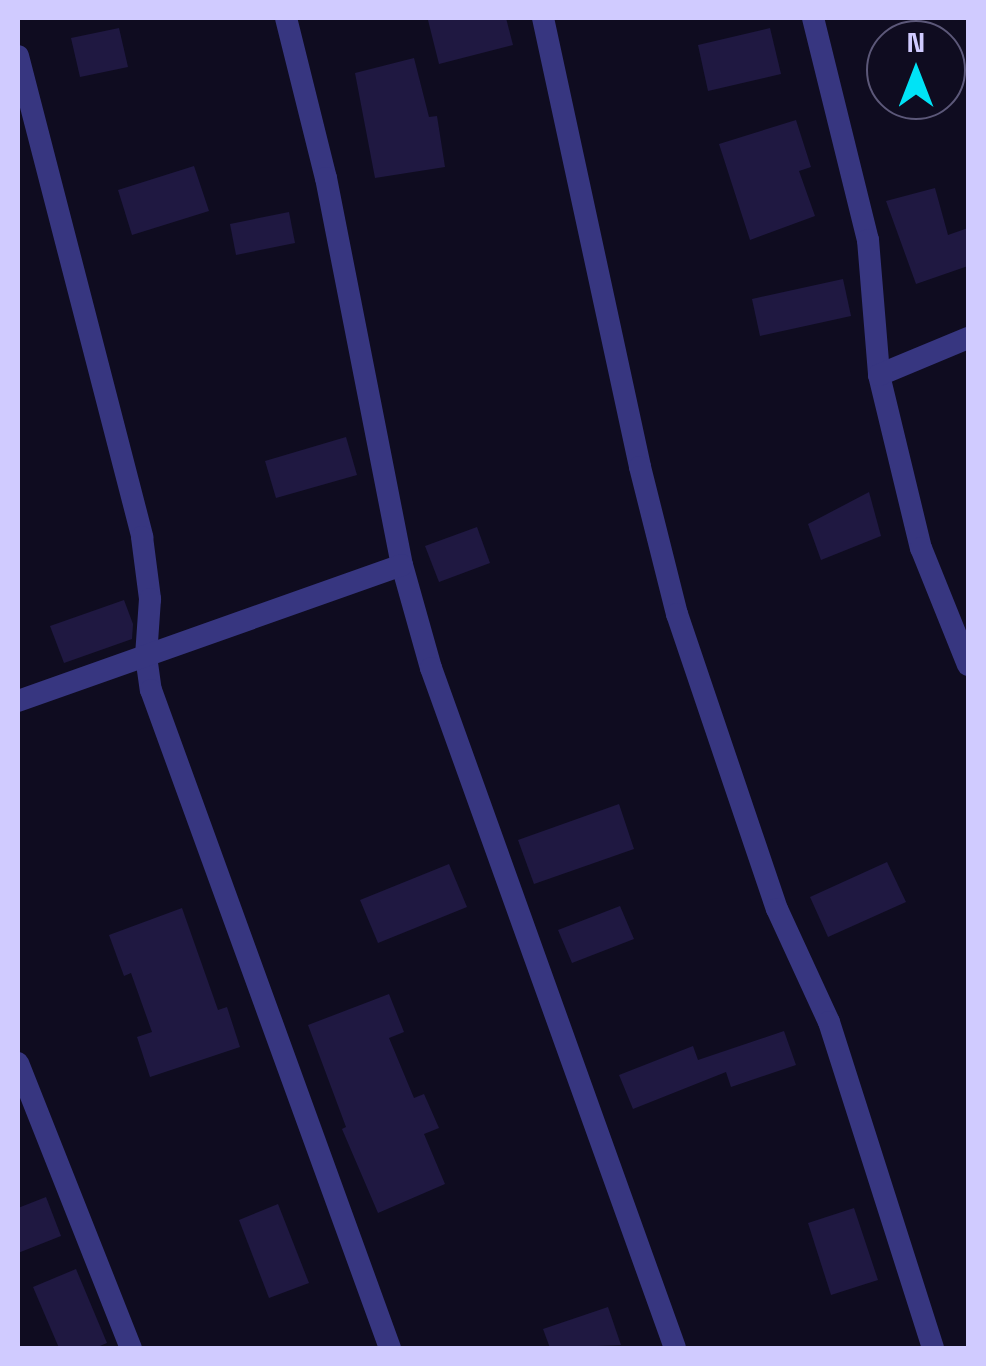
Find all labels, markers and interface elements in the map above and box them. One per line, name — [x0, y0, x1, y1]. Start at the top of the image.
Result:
north arrow — [866, 20, 966, 120]
text: N — [907, 24, 925, 60]

